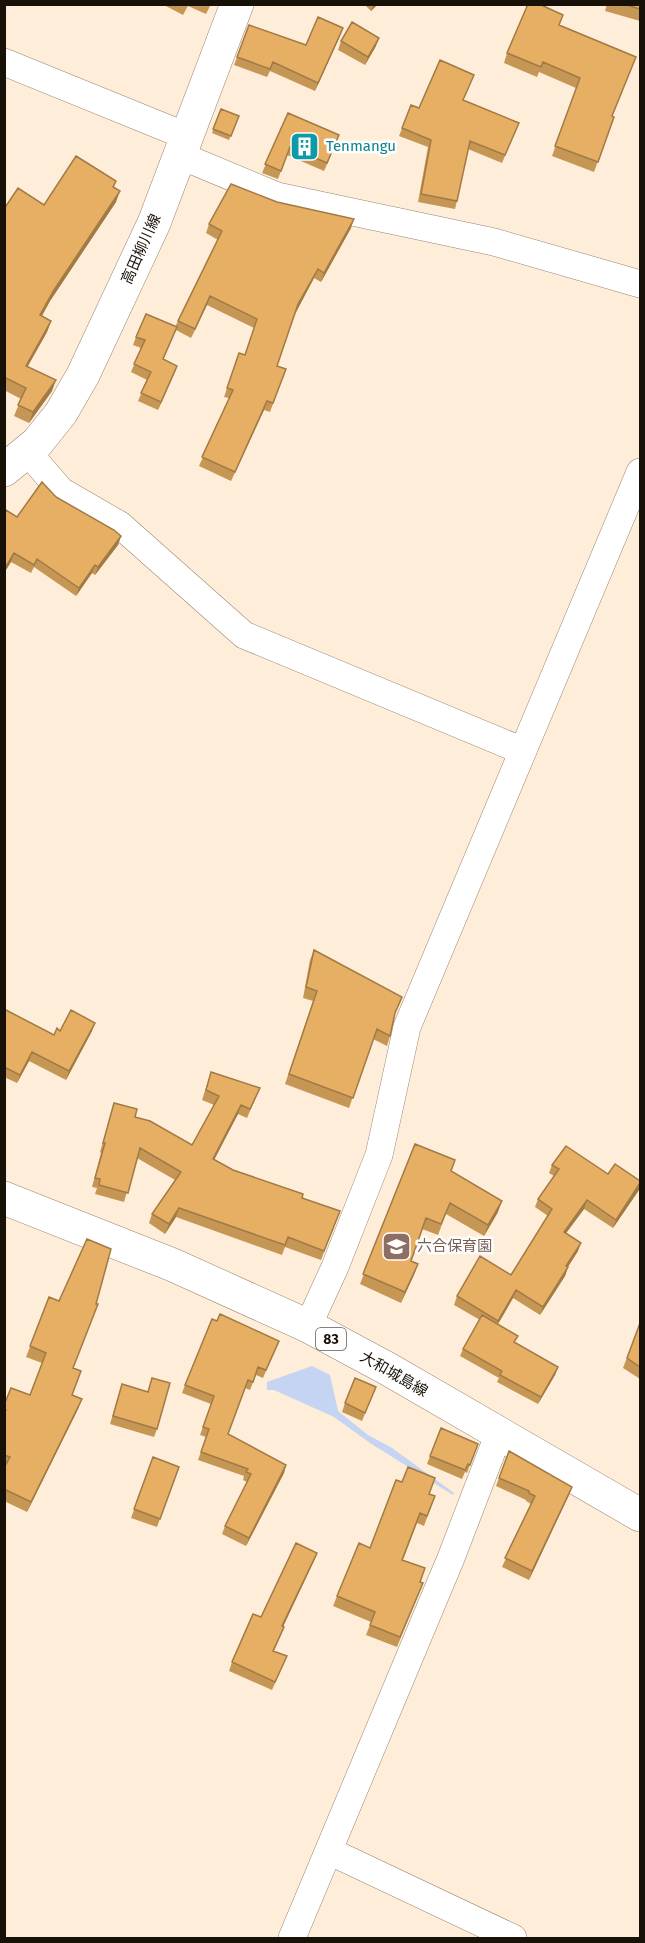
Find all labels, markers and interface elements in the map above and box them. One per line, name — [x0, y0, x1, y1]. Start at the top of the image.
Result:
building icon: Tenmangu — [289, 130, 321, 162]
place label: Tenmangu — [326, 137, 396, 155]
street label: 高田柳川線 — [118, 211, 164, 287]
school or university icon: 六合保育園 — [380, 1230, 412, 1262]
place label: 六合保育園 — [417, 1237, 492, 1255]
road number: 83 — [316, 1328, 346, 1350]
street label: 大和城島線 — [357, 1347, 431, 1401]

